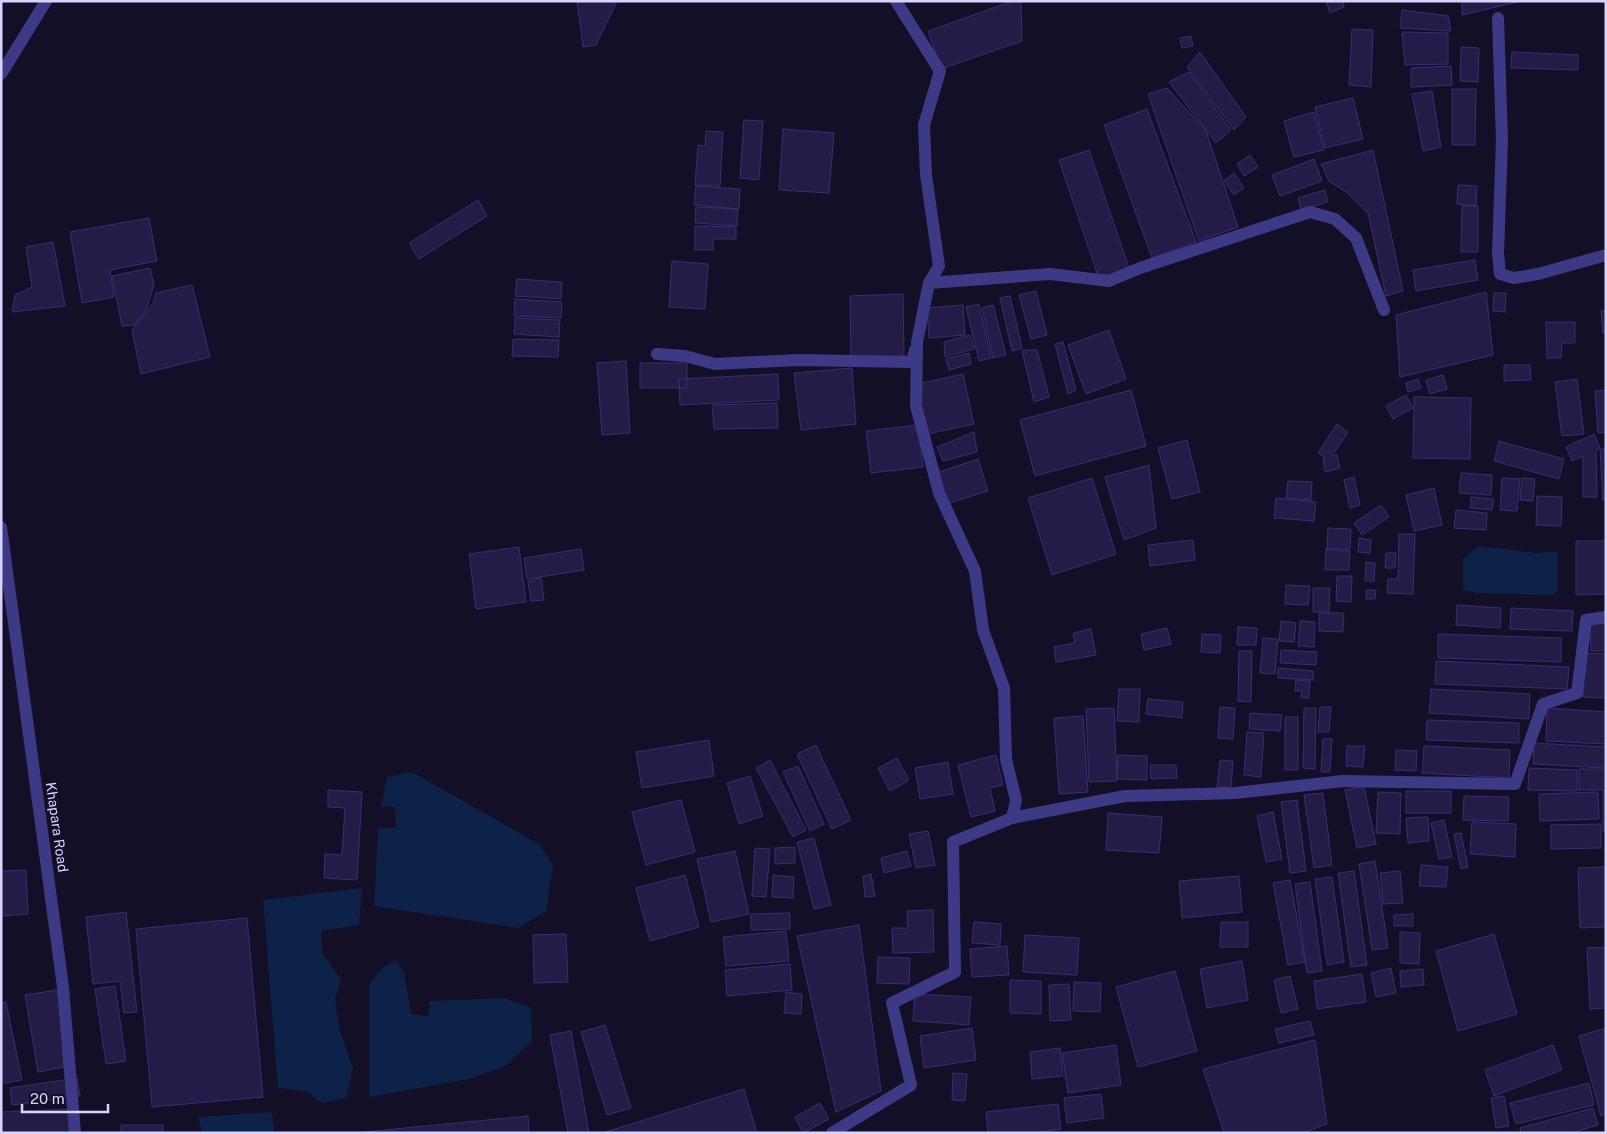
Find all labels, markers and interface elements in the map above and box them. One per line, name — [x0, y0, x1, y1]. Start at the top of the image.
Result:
street label: Khapara Road — [43, 781, 71, 873]
scale bar — [22, 1082, 109, 1114]
text: 20 m — [30, 1090, 65, 1107]

